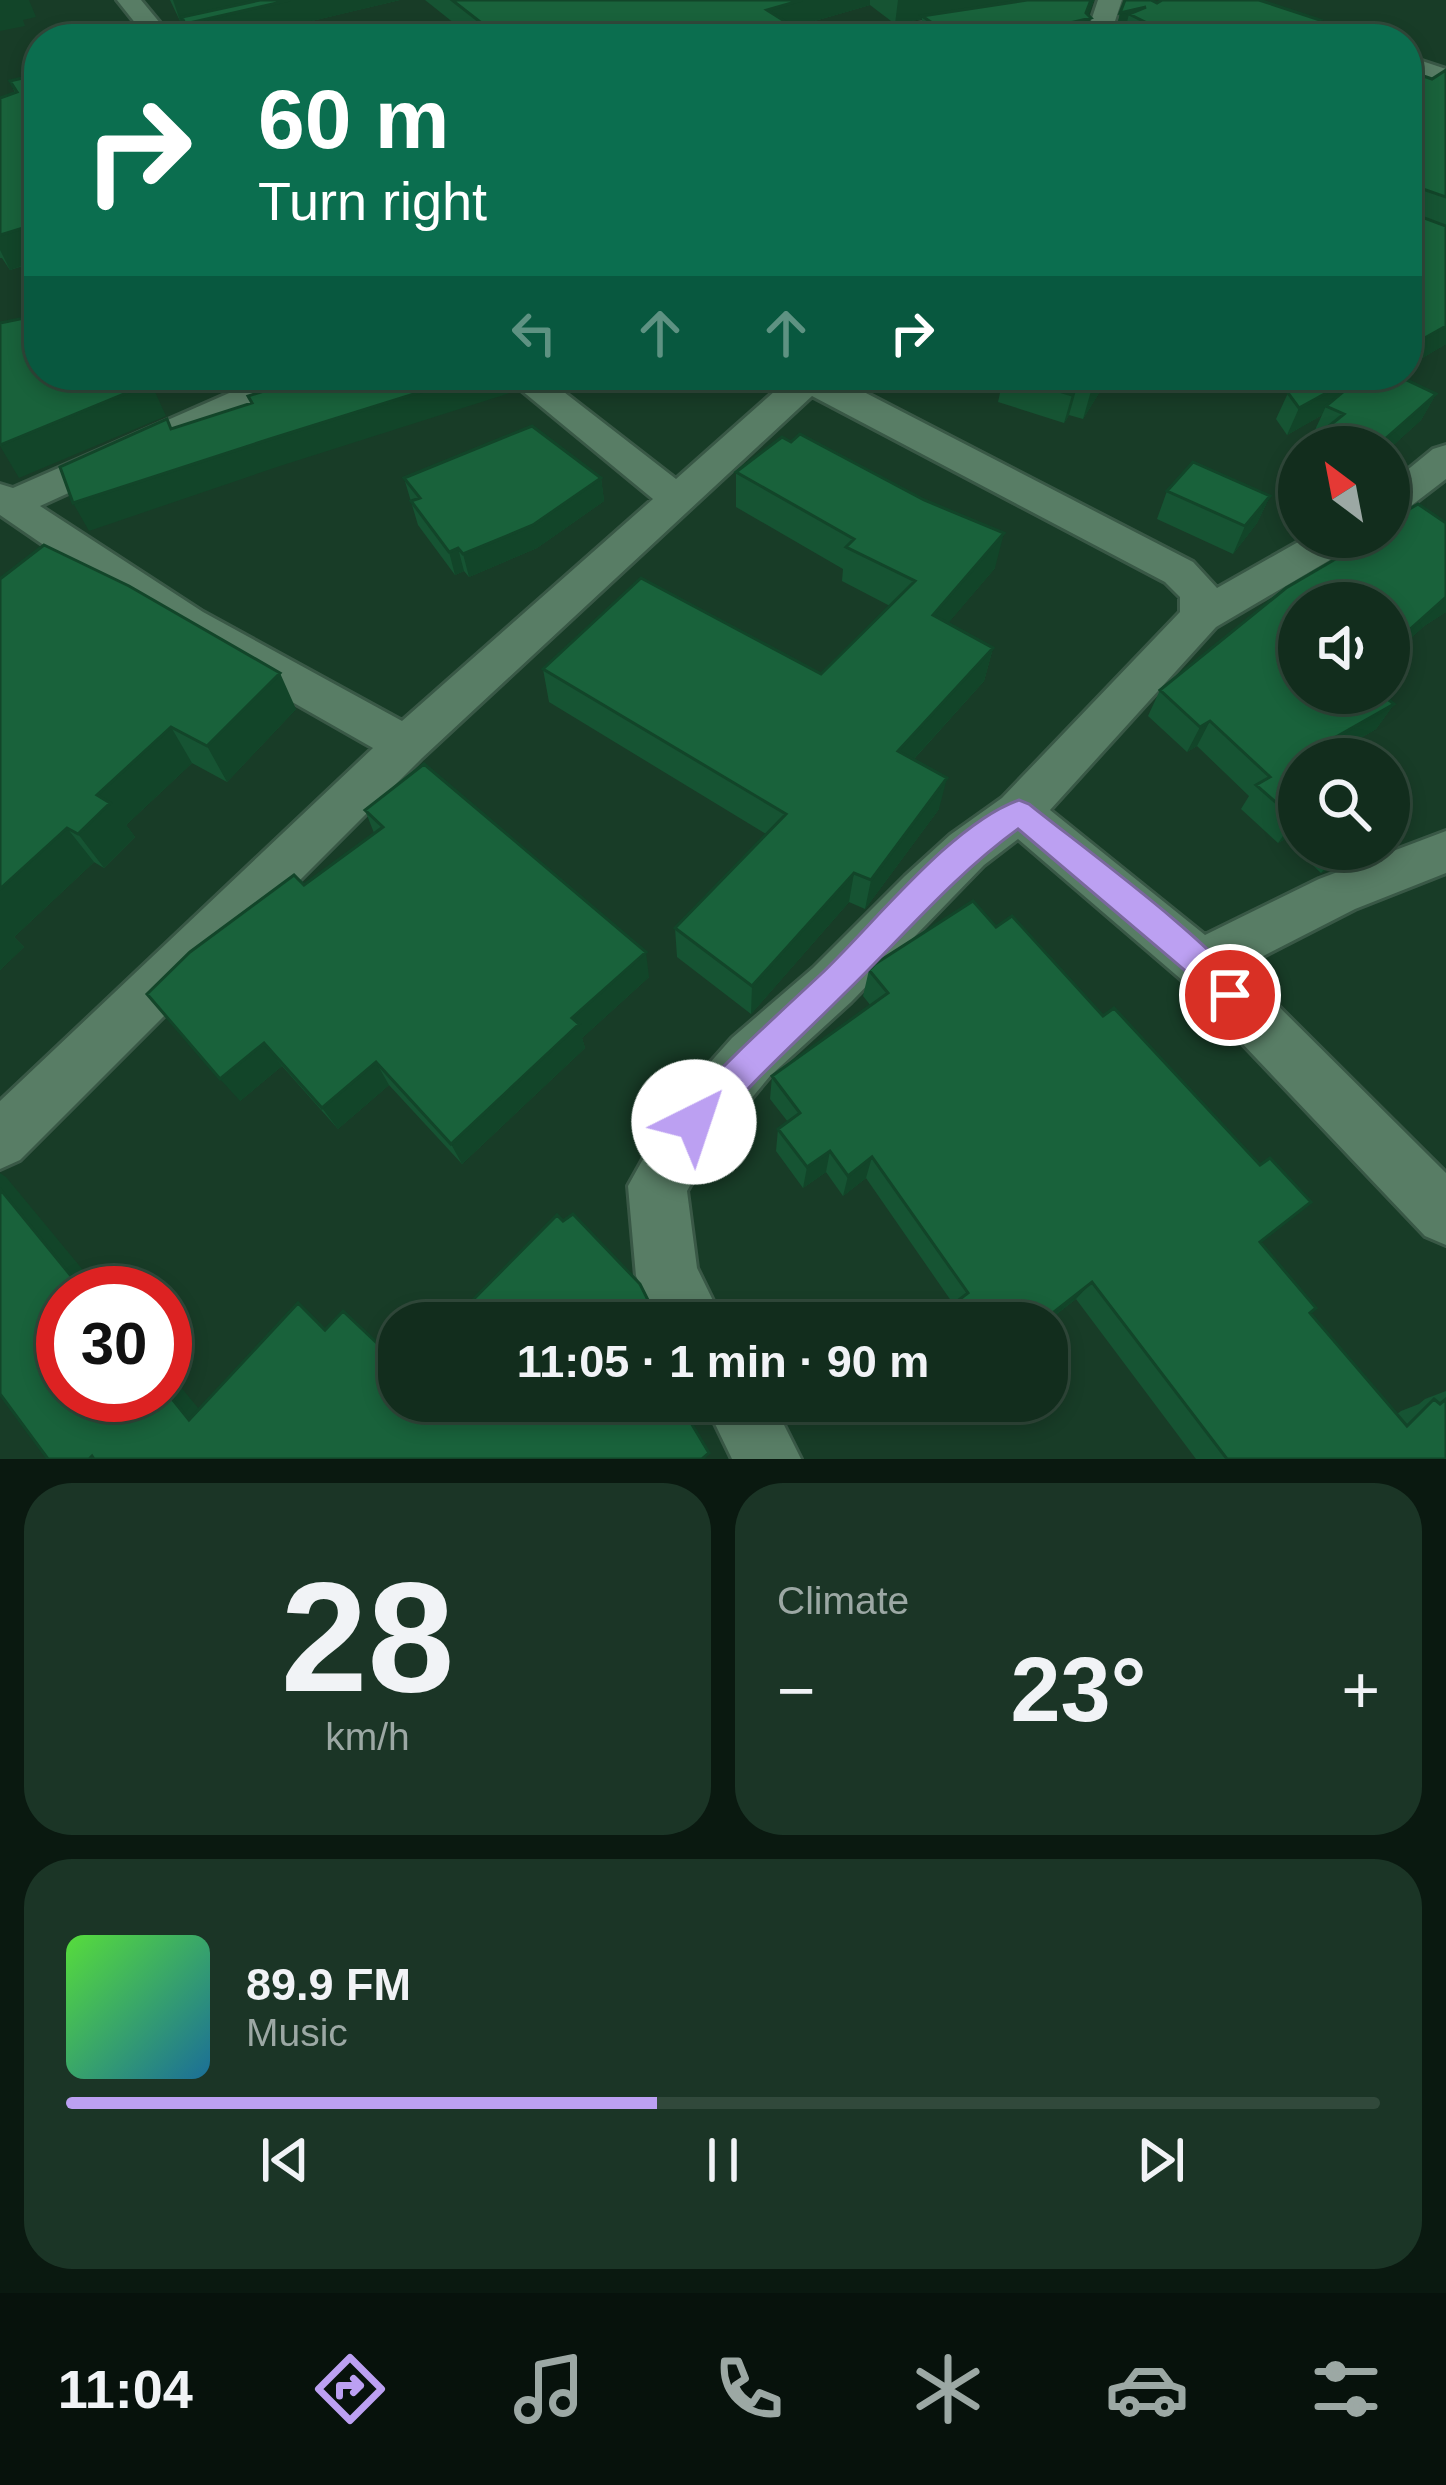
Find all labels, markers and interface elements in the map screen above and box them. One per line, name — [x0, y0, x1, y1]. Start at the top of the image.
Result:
icon: right — [60, 72, 216, 228]
text: 60 m — [258, 72, 449, 166]
text: Turn right — [258, 171, 487, 231]
icon: left — [501, 300, 567, 366]
icon: ahead — [627, 300, 693, 366]
icon: ahead — [753, 300, 819, 366]
icon: right — [879, 300, 945, 366]
north arrow — [1278, 426, 1410, 558]
map controls — [1278, 426, 1410, 870]
button: sound — [1278, 582, 1410, 714]
button: search — [1278, 738, 1410, 870]
pin — [1179, 944, 1281, 1046]
icon: arrive — [1197, 962, 1263, 1028]
position arrow — [631, 1059, 757, 1185]
speed limit sign: 30 — [36, 1266, 192, 1422]
text: 11:05 · 1 min · 90 m — [517, 1336, 929, 1387]
text: 28 — [281, 1550, 454, 1724]
text: Climate — [777, 1579, 909, 1622]
text: 23° — [1010, 1640, 1147, 1740]
text: − — [777, 1653, 816, 1727]
text: + — [1341, 1653, 1380, 1727]
text: km/h — [325, 1715, 410, 1758]
text: 89.9 FM — [246, 1959, 411, 2010]
text: Music — [246, 2011, 348, 2054]
icon: previous — [252, 2127, 318, 2193]
icon: pause — [690, 2127, 756, 2193]
icon: next — [1128, 2127, 1194, 2193]
icon: directions — [308, 2347, 392, 2431]
icon: music — [507, 2347, 591, 2431]
icon: phone — [707, 2347, 791, 2431]
icon: climate — [906, 2347, 990, 2431]
icon: car — [1105, 2347, 1189, 2431]
icon: filters — [1304, 2347, 1388, 2431]
text: 11:04 — [58, 2359, 193, 2419]

